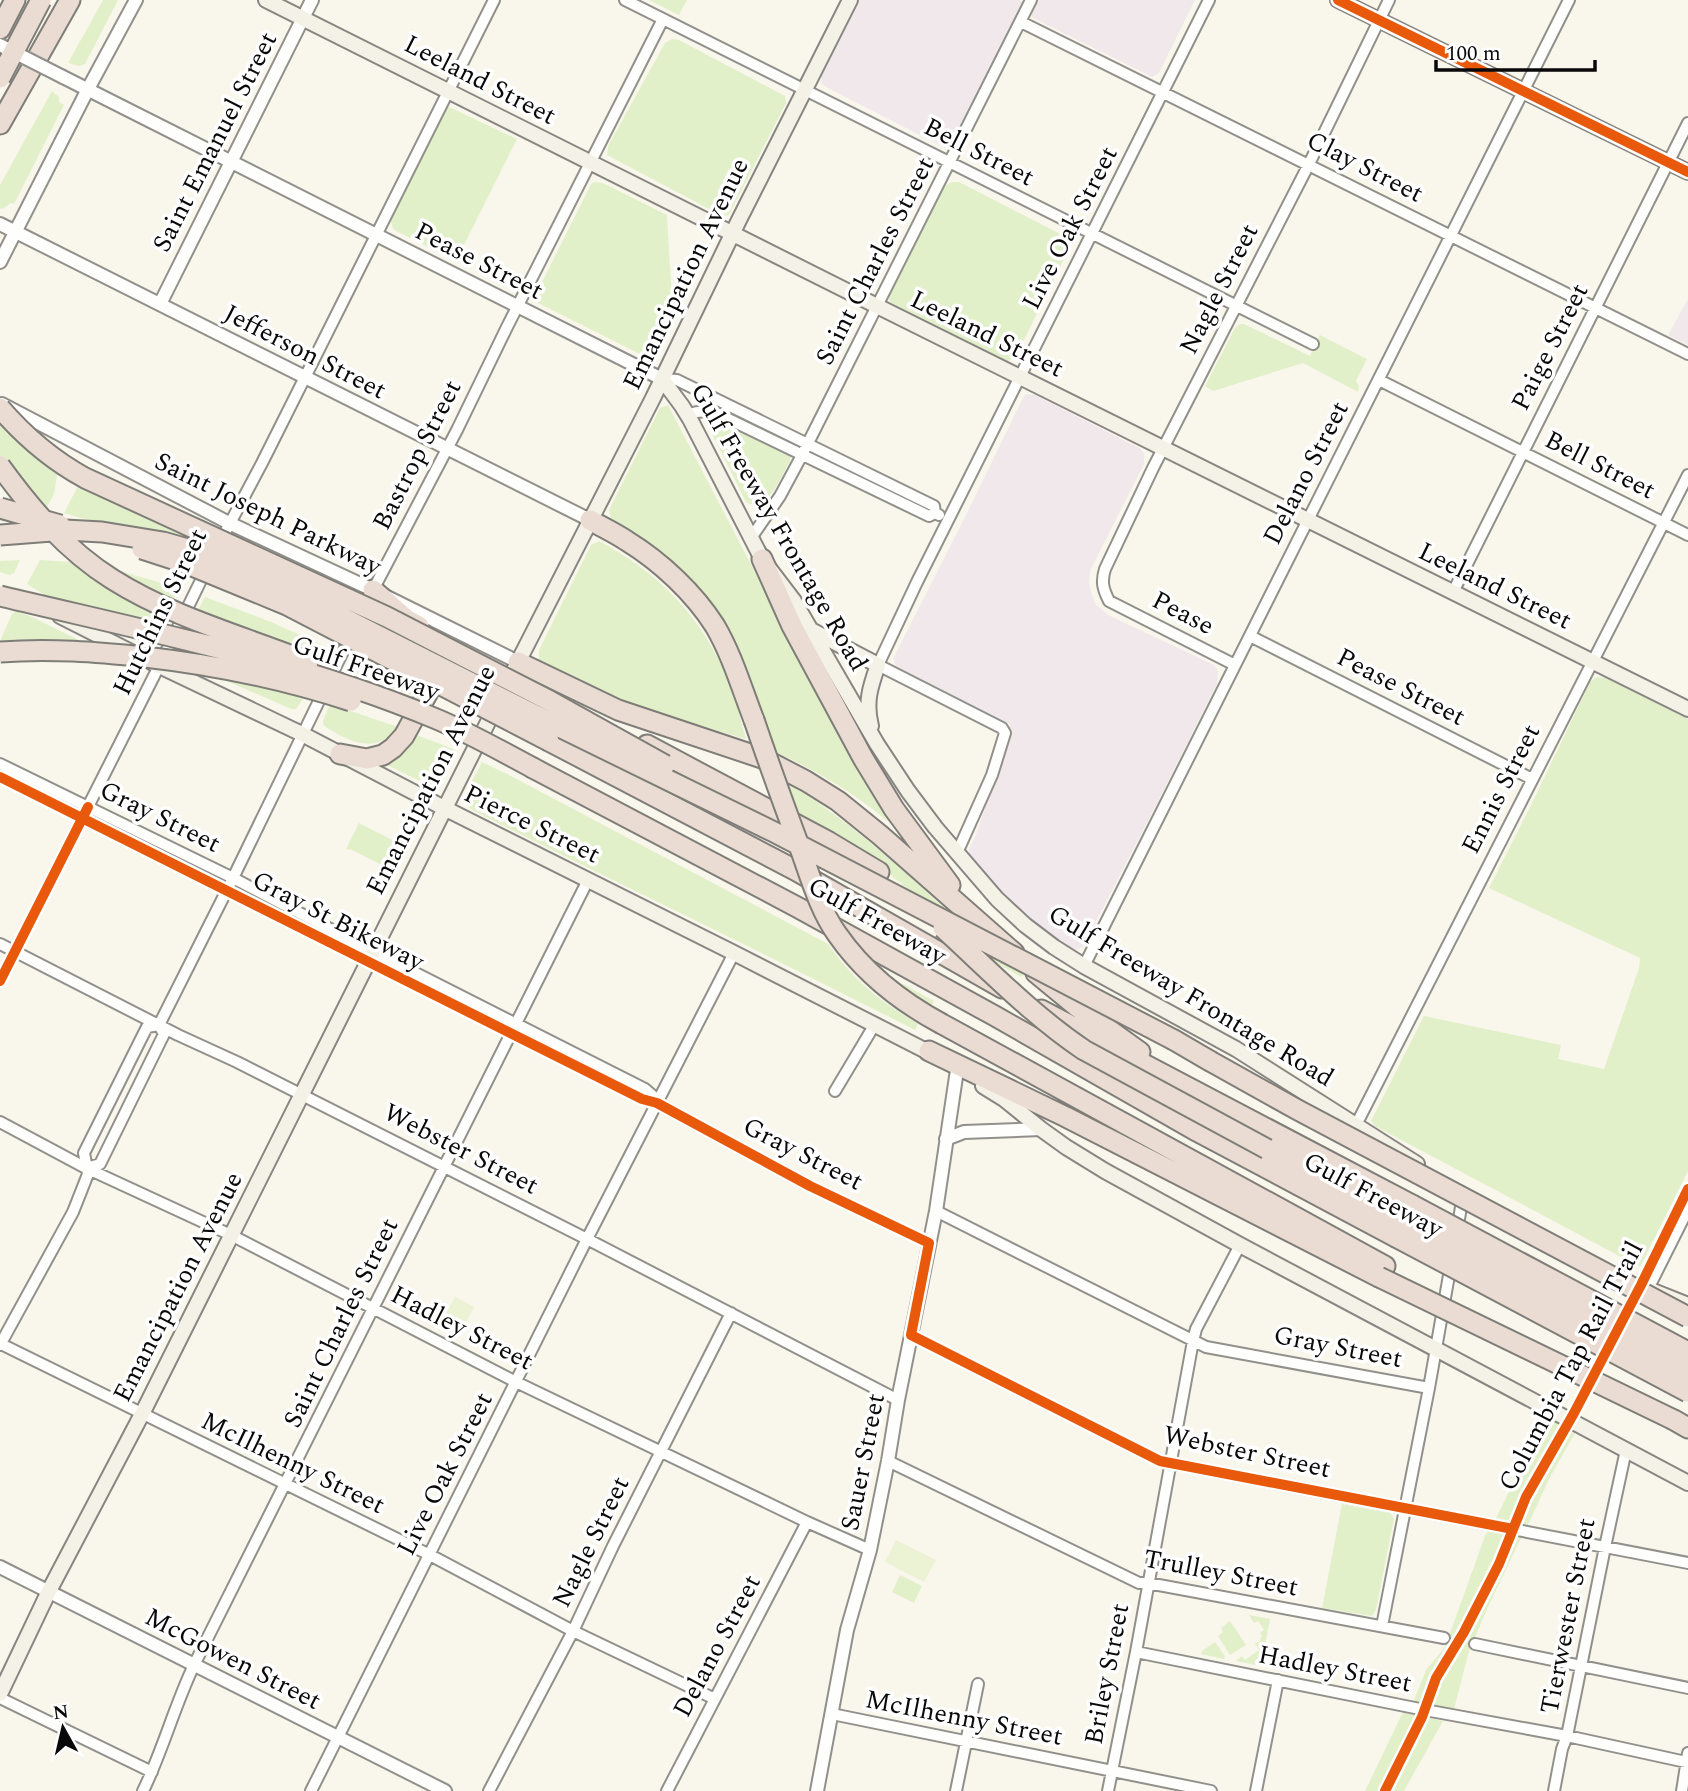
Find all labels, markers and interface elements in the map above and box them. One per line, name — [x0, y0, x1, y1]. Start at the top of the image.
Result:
street label: Leeland Street — [397, 24, 563, 136]
street label: Saint Emanuel Street — [142, 25, 288, 259]
scale bar — [1436, 28, 1595, 72]
text: 100 m — [1446, 38, 1501, 70]
street label: Bell Street — [916, 107, 1042, 197]
street label: Clay Street — [1300, 121, 1430, 213]
street label: Live Oak Street — [1012, 139, 1128, 317]
street label: Saint Charles Street — [805, 150, 945, 372]
street label: Emancipation Avenue — [612, 151, 760, 397]
street label: Pease Street — [408, 211, 550, 311]
street label: Nagle Street — [1169, 217, 1269, 361]
street label: Paige Street — [1501, 276, 1599, 418]
street label: Leeland Street — [903, 280, 1071, 388]
street label: Jefferson Street — [217, 294, 393, 410]
street label: Bastrop Street — [362, 373, 472, 537]
street label: Gulf Freeway Frontage Road — [680, 375, 878, 679]
street label: Delano Street — [1253, 394, 1359, 552]
street label: Bell Street — [1537, 420, 1663, 510]
street label: Saint Joseph Parkway — [148, 442, 390, 587]
street label: Hutchins Street — [102, 522, 218, 702]
street label: Leeland Street — [1411, 532, 1579, 640]
street label: Pease — [1145, 580, 1221, 646]
street label: Gulf Freeway — [287, 624, 446, 712]
street label: Pease Street — [1330, 637, 1472, 737]
street label: Emancipation Avenue — [356, 658, 506, 902]
street label: Ennis Street — [1451, 717, 1551, 861]
street label: Gray Street — [93, 770, 227, 864]
street label: Pierce Street — [457, 774, 607, 874]
street label: Gray St Bikeway — [245, 860, 432, 982]
street label: Gulf Freeway — [800, 866, 955, 976]
street label: Gulf Freeway Frontage Road — [1040, 895, 1342, 1097]
street label: Webster Street — [376, 1093, 546, 1205]
street label: Gray Street — [736, 1107, 870, 1201]
street label: Gulf Freeway — [1296, 1141, 1451, 1249]
street label: Emancipation Avenue — [103, 1165, 253, 1409]
street label: Saint Charles Street — [273, 1211, 409, 1435]
street label: Columbia Tap Rail Trail — [1488, 1234, 1654, 1498]
street label: Hadley Street — [384, 1275, 540, 1381]
street label: Gray Street — [1270, 1315, 1406, 1379]
street label: Live Oak Street — [387, 1385, 503, 1563]
street label: Sauer Street — [830, 1390, 896, 1534]
street label: McIlhenny Street — [194, 1401, 392, 1525]
street label: Webster Street — [1160, 1415, 1334, 1489]
street label: Nagle Street — [542, 1469, 640, 1615]
street label: Tierwester Street — [1529, 1515, 1607, 1717]
street label: Trulley Street — [1140, 1538, 1302, 1608]
street label: Delano Street — [662, 1567, 772, 1725]
street label: McGowen Street — [138, 1597, 328, 1721]
street label: Briley Street — [1074, 1600, 1140, 1748]
street label: Hadley Street — [1255, 1635, 1415, 1703]
street label: McIlhenny Street — [862, 1679, 1066, 1757]
north arrow — [28, 1693, 98, 1763]
text: N — [51, 1697, 71, 1728]

